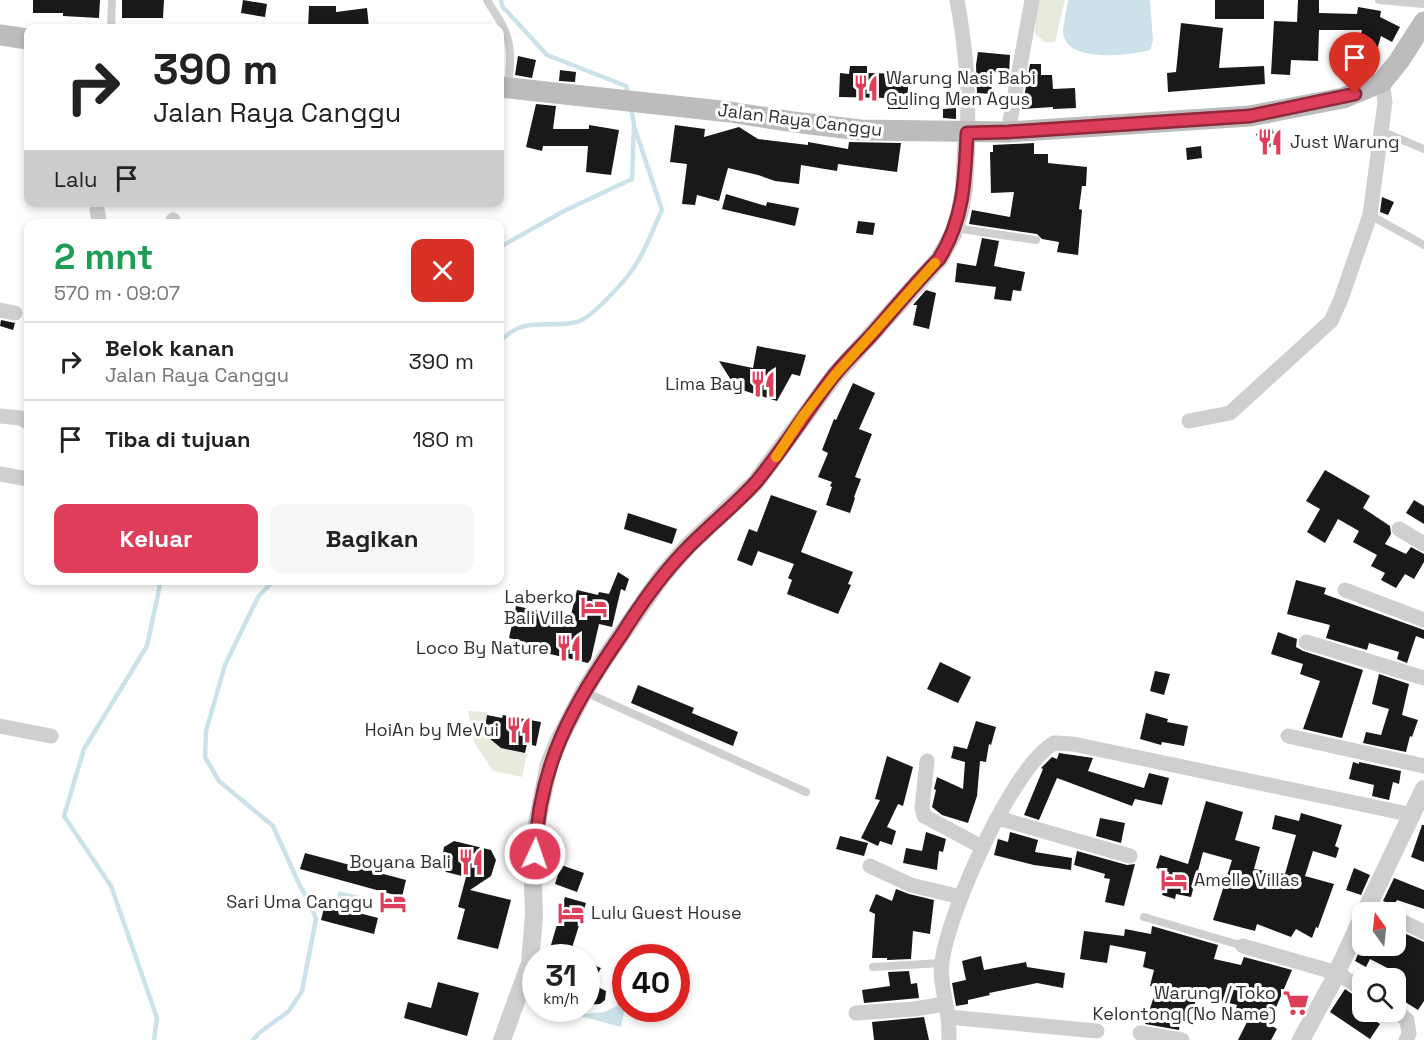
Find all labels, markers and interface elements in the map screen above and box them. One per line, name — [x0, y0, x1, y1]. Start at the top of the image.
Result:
pin — [1329, 32, 1380, 94]
icon: arrive — [1338, 41, 1371, 74]
text: 390 m — [153, 43, 278, 96]
icon: right — [54, 48, 132, 126]
place label: Warung Nasi Babi Guling Men Agus — [886, 66, 1036, 110]
restaurant icon: Warung Nasi Babi Guling Men Agus — [851, 73, 881, 103]
text: Jalan Raya Canggu — [153, 95, 401, 130]
street label: Jalan Raya Canggu — [717, 98, 884, 141]
restaurant icon: Just Warung — [1255, 127, 1285, 157]
place label: Just Warung — [1290, 130, 1400, 153]
icon: arrive — [110, 162, 143, 195]
text: Lalu — [54, 165, 98, 193]
text: 2 mnt — [54, 234, 153, 280]
button: close — [411, 239, 474, 302]
text: 570 m · 09:07 — [54, 280, 180, 306]
text: Belok kanan — [105, 334, 234, 362]
icon: right — [54, 345, 87, 378]
text: 390 m — [409, 347, 474, 375]
text: Jalan Raya Canggu — [105, 362, 289, 388]
restaurant icon: Lima Bay — [748, 369, 778, 399]
place label: Lima Bay — [665, 372, 743, 395]
icon: arrive — [54, 423, 87, 456]
text: Tiba di tujuan — [105, 425, 251, 453]
text: 180 m — [412, 425, 474, 453]
button: Keluar — [54, 504, 258, 573]
button: Bagikan — [270, 504, 474, 573]
place label: Laberko Bali Villa — [504, 585, 574, 629]
hotel icon: Laberko Bali Villa — [579, 592, 609, 622]
restaurant icon: Loco By Nature — [554, 633, 584, 663]
place label: Loco By Nature — [416, 636, 549, 659]
restaurant icon: HoiAn by MeVui — [504, 715, 534, 745]
place label: HoiAn by MeVui — [365, 718, 499, 741]
position arrow — [503, 822, 567, 886]
restaurant icon: Boyana Bali — [456, 847, 486, 877]
place label: Boyana Bali — [350, 850, 451, 873]
hotel icon: Amelle Villas — [1159, 865, 1189, 895]
place label: Amelle Villas — [1194, 868, 1299, 891]
hotel icon: Sari Uma Canggu — [378, 887, 408, 917]
place label: Sari Uma Canggu — [226, 890, 373, 913]
hotel icon: Lulu Guest House — [556, 898, 586, 928]
place label: Lulu Guest House — [591, 901, 742, 924]
north arrow — [1352, 902, 1406, 956]
map controls — [1352, 902, 1406, 1022]
speed limit sign: 40 — [612, 944, 690, 1022]
text: 31 — [545, 956, 577, 995]
button: search — [1352, 968, 1406, 1022]
place label: Warung / Toko Kelontong (No Name) — [1093, 981, 1276, 1025]
supermarket icon: Warung / Toko Kelontong (No Name) — [1281, 988, 1311, 1018]
text: km/h — [543, 989, 579, 1008]

